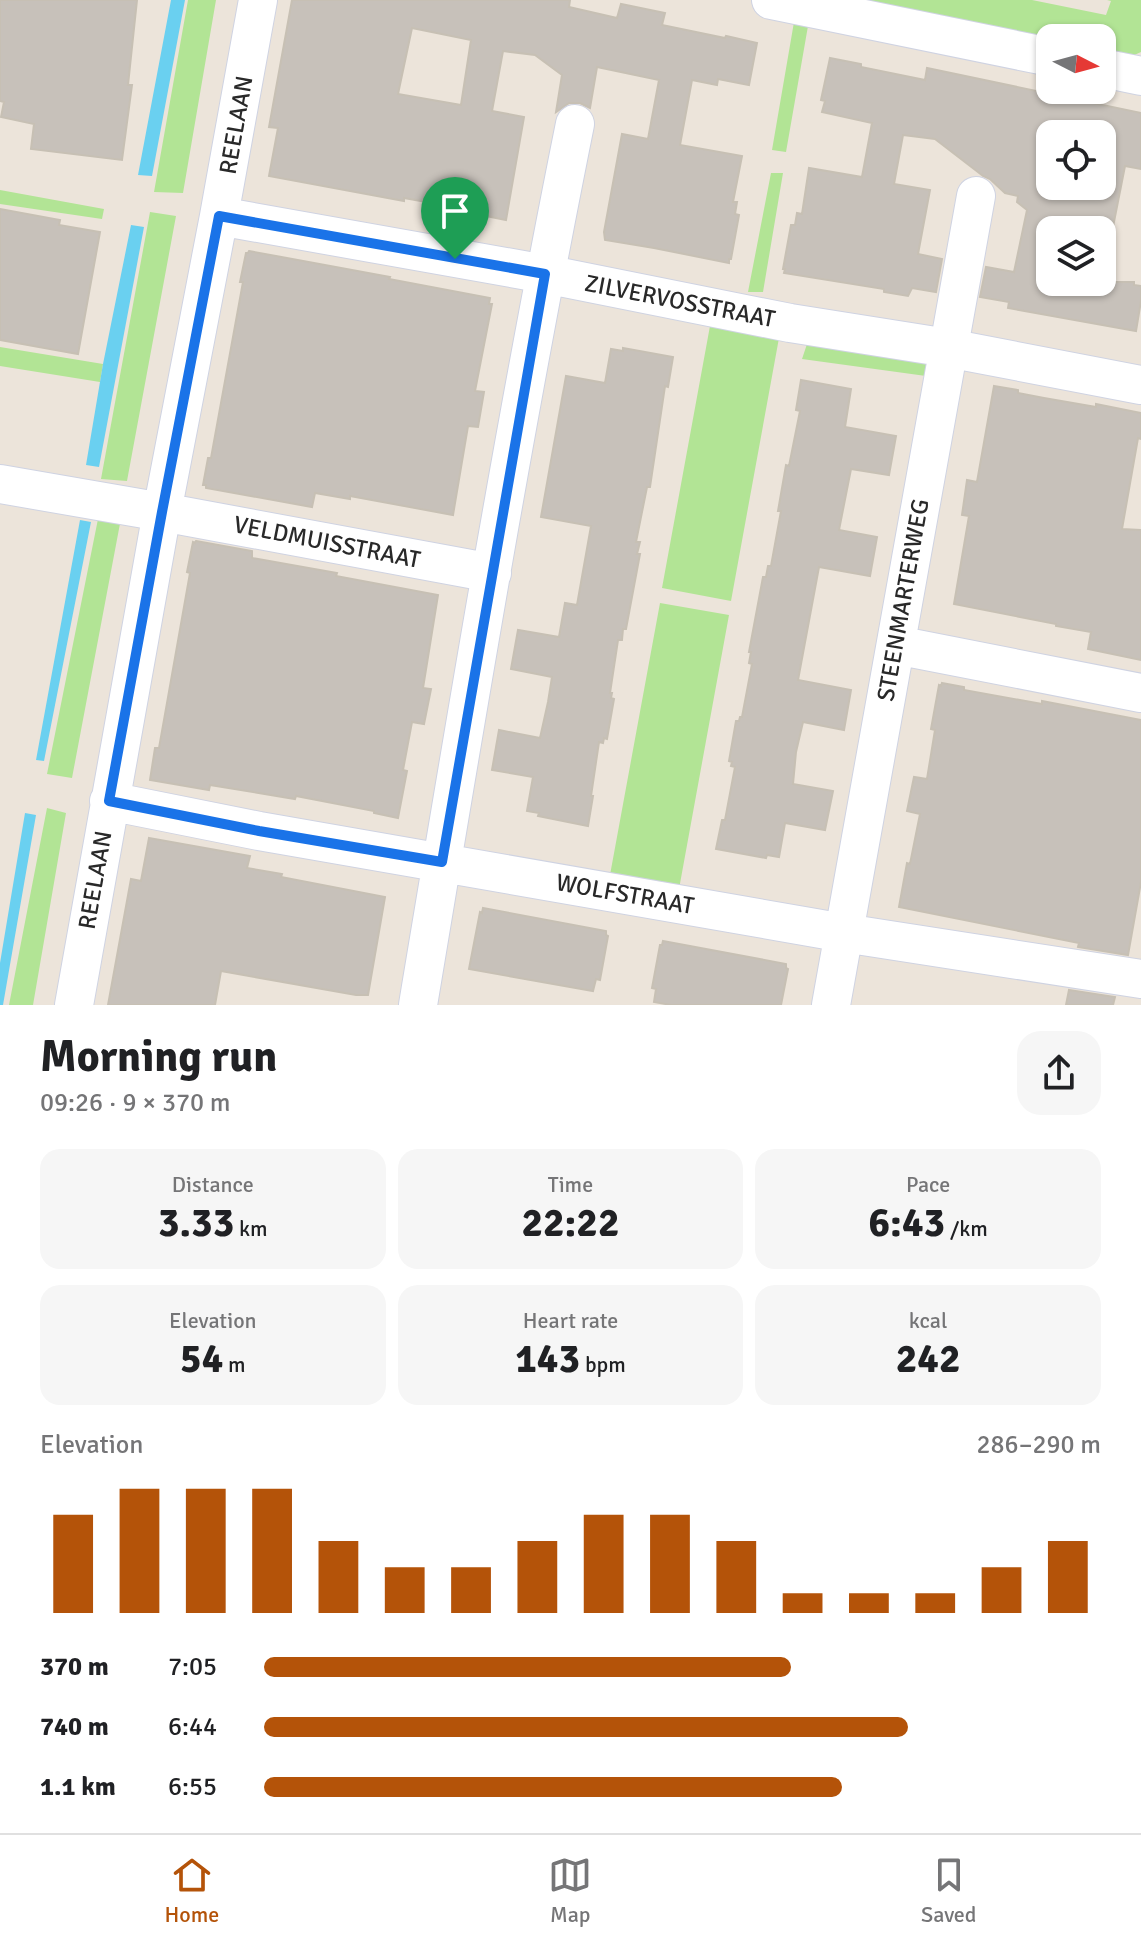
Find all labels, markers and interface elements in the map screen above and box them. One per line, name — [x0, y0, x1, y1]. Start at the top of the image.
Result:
north arrow — [1036, 24, 1116, 104]
map controls — [1036, 24, 1116, 296]
street label: REELAAN — [213, 73, 259, 177]
button: locate — [1036, 120, 1116, 200]
pin — [421, 177, 489, 259]
icon: arrive — [433, 189, 477, 233]
button: layers — [1036, 216, 1116, 296]
street label: ZILVERVOSSTRAAT — [582, 268, 778, 334]
street label: STEENMARTERWEG — [870, 496, 936, 704]
street label: VELDMUISSTRAAT — [231, 509, 423, 575]
street label: REELAAN — [72, 828, 118, 932]
street label: WOLFSTRAAT — [554, 867, 696, 921]
text: Morning run — [40, 1030, 277, 1084]
button: share — [1017, 1031, 1101, 1115]
text: 09:26 · 9 × 370 m — [40, 1087, 231, 1119]
text: Distance — [172, 1171, 254, 1198]
text: Time — [548, 1171, 593, 1198]
text: Pace — [906, 1171, 950, 1198]
text: 3.33 — [158, 1198, 234, 1248]
text: 22:22 — [521, 1198, 620, 1248]
text: 6:43 — [869, 1198, 945, 1248]
text: km — [234, 1215, 268, 1242]
text: /km — [945, 1215, 988, 1242]
text: Elevation — [169, 1307, 257, 1334]
text: Heart rate — [523, 1307, 618, 1334]
text: kcal — [909, 1307, 947, 1334]
text: 54 — [180, 1334, 223, 1384]
text: 143 — [515, 1334, 580, 1384]
text: 242 — [896, 1334, 961, 1384]
text: m — [223, 1351, 246, 1378]
text: bpm — [580, 1351, 626, 1378]
text: Elevation — [40, 1429, 144, 1461]
text: 286–290 m — [977, 1429, 1101, 1461]
text: 370 m — [40, 1651, 109, 1683]
text: 7:05 — [168, 1651, 217, 1683]
text: 740 m — [40, 1711, 109, 1743]
text: 6:44 — [168, 1711, 217, 1743]
text: 1.1 km — [40, 1771, 116, 1803]
text: 6:55 — [168, 1771, 217, 1803]
tab: Home — [164, 1853, 219, 1928]
tab: Map — [548, 1853, 592, 1928]
tab: Saved — [921, 1853, 977, 1928]

